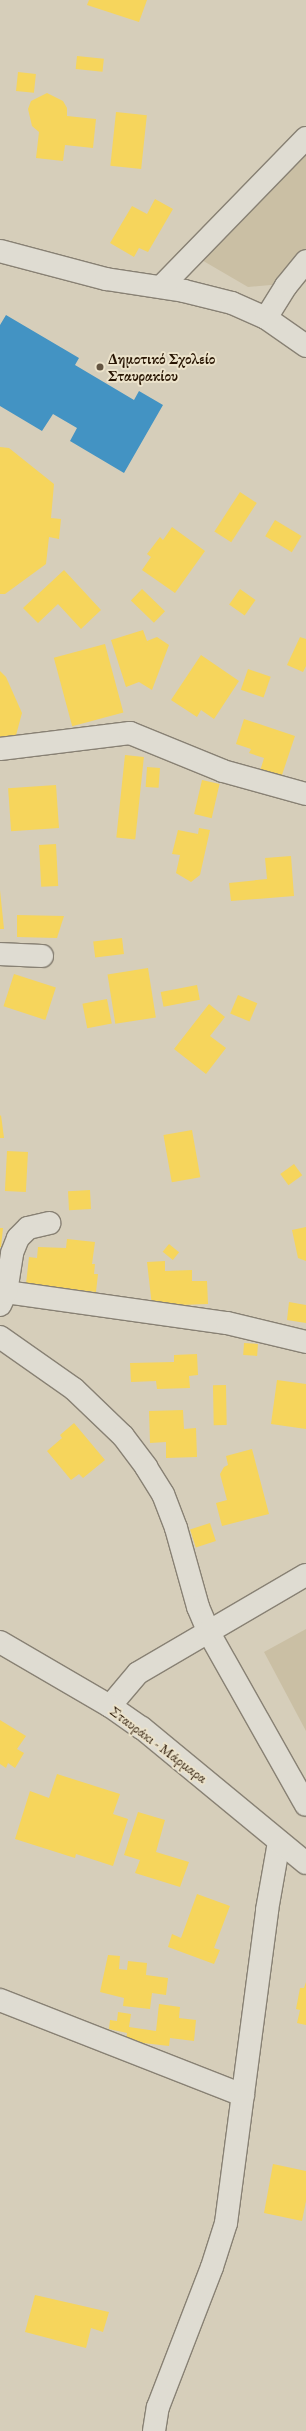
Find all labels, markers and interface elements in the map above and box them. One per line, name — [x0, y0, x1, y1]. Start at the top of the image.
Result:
place label: Δημοτικό Σχολείο Σταυρακίου — [108, 349, 215, 384]
marker: Δημοτικό Σχολείο Σταυρακίου — [95, 362, 105, 372]
street label: Σταυράκι - Μάρμαρα — [107, 1702, 211, 1786]

